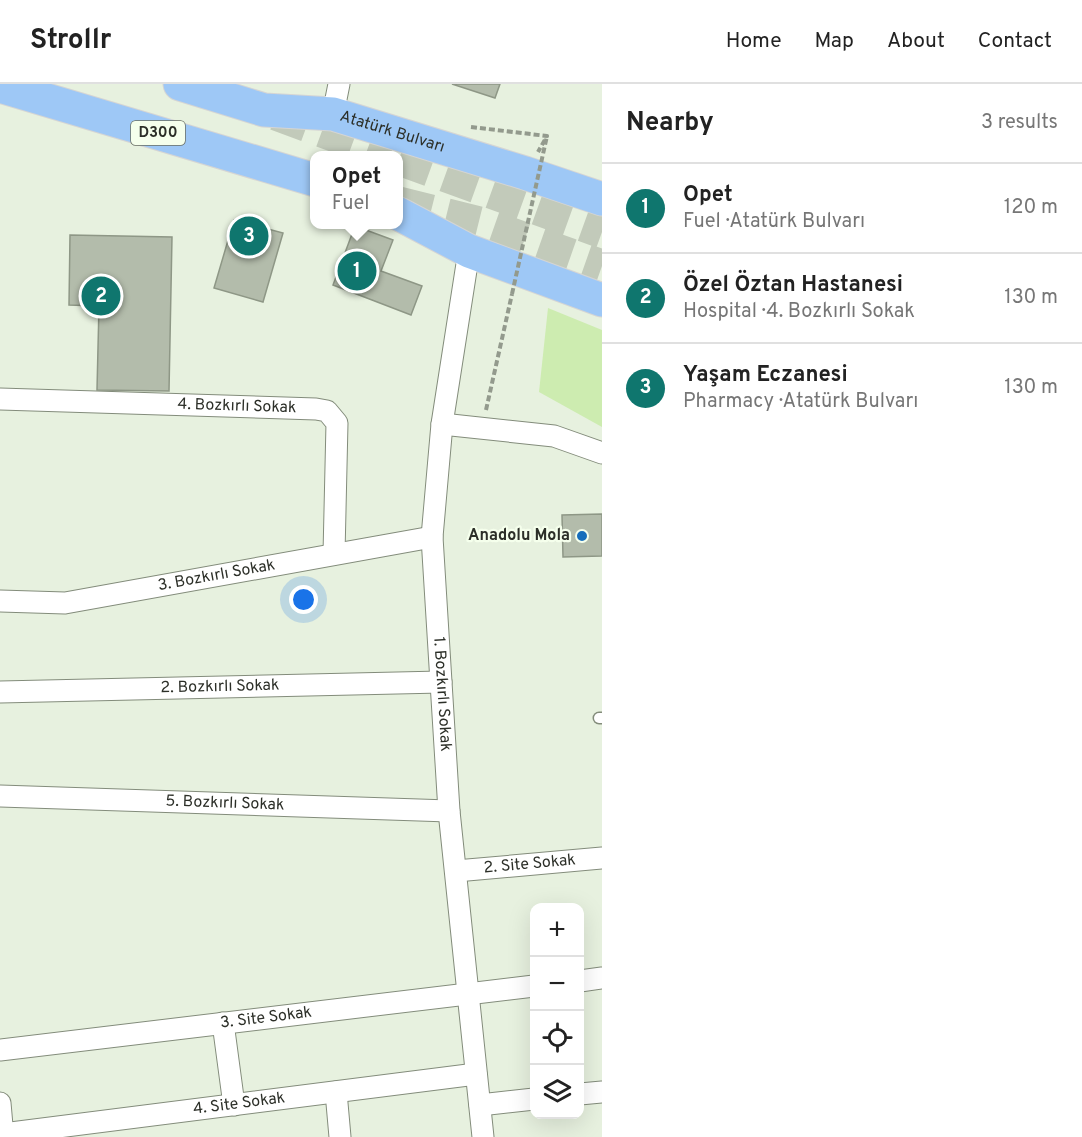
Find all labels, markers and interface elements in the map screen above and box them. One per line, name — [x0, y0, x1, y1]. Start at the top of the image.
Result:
text: Strollr — [30, 23, 112, 59]
text: Home — [726, 28, 782, 55]
text: Map — [815, 28, 854, 55]
text: About — [887, 28, 945, 55]
text: Contact — [978, 28, 1052, 55]
street label: Atatürk Bulvarı — [337, 107, 447, 158]
text: Nearby — [626, 107, 714, 140]
text: 3 results — [981, 110, 1058, 136]
road number: D300 — [131, 121, 185, 145]
popup — [310, 151, 403, 229]
text: Opet — [332, 164, 381, 191]
text: Opet — [683, 182, 733, 209]
text: Fuel — [332, 191, 369, 217]
text: 1 — [642, 195, 650, 221]
text: 120 m — [1004, 195, 1058, 221]
text: Fuel · Atatürk Bulvarı — [683, 209, 865, 235]
pin: 3 — [230, 214, 268, 258]
pin: 1 — [338, 248, 376, 294]
text: Özel Öztan Hastanesi — [683, 272, 903, 299]
pin: 2 — [82, 274, 120, 318]
text: 2 — [639, 285, 652, 311]
text: 130 m — [1004, 285, 1058, 311]
text: Hospital · 4. Bozkırlı Sokak — [683, 299, 915, 325]
text: Yaşam Eczanesi — [683, 362, 848, 389]
text: 3 — [640, 375, 652, 401]
text: 130 m — [1004, 375, 1058, 401]
text: Pharmacy · Atatürk Bulvarı — [683, 389, 918, 415]
street label: 4. Bozkırlı Sokak — [177, 395, 297, 418]
place label: Anadolu Mola — [468, 526, 570, 546]
marker: Anadolu Mola — [575, 529, 589, 543]
street label: 3. Bozkırlı Sokak — [156, 555, 277, 596]
your location — [289, 585, 318, 614]
street label: 1. Bozkırlı Sokak — [428, 636, 455, 752]
street label: 2. Bozkırlı Sokak — [160, 676, 280, 698]
street label: 5. Bozkırlı Sokak — [165, 792, 285, 815]
street label: 2. Site Sokak — [483, 850, 577, 878]
map controls — [530, 903, 584, 1119]
button: + — [530, 903, 584, 957]
button: − — [530, 957, 584, 1011]
street label: 3. Site Sokak — [219, 1003, 313, 1034]
button: locate — [530, 1011, 584, 1065]
button: layers — [530, 1065, 584, 1119]
street label: 4. Site Sokak — [192, 1088, 286, 1120]

